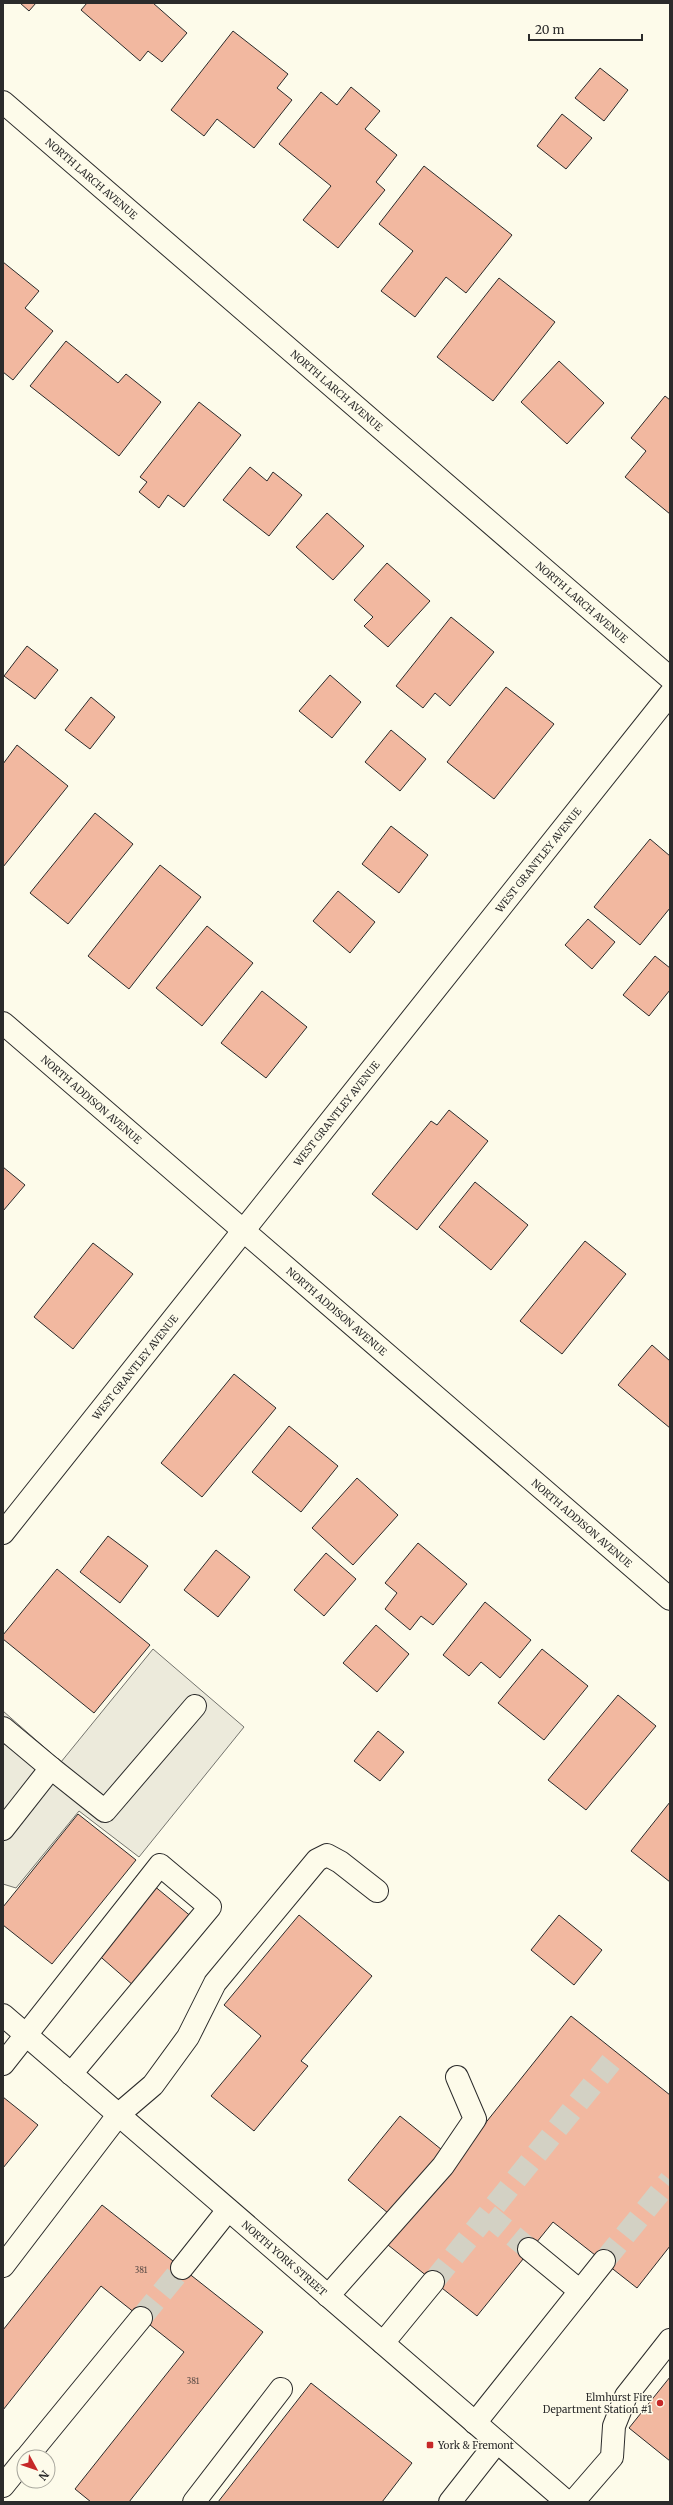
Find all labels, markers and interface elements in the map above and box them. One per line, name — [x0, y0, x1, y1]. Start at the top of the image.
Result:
scale bar — [529, 16, 642, 42]
text: 20 m — [535, 22, 564, 37]
street label: NORTH LARCH AVENUE — [43, 135, 141, 222]
street label: NORTH LARCH AVENUE — [288, 347, 386, 434]
street label: NORTH LARCH AVENUE — [533, 559, 631, 646]
street label: WEST GRANTLEY AVENUE — [492, 804, 584, 916]
street label: NORTH ADDISON AVENUE — [39, 1053, 145, 1147]
street label: WEST GRANTLEY AVENUE — [290, 1058, 383, 1169]
street label: NORTH ADDISON AVENUE — [284, 1264, 390, 1359]
street label: WEST GRANTLEY AVENUE — [89, 1311, 181, 1423]
street label: NORTH ADDISON AVENUE — [529, 1476, 635, 1570]
street label: NORTH YORK STREET — [239, 2218, 330, 2298]
house number: 381 — [135, 2265, 148, 2275]
house number: 381 — [187, 2376, 200, 2386]
place label: Elmhurst Fire Department Station #1 — [543, 2391, 652, 2416]
marker: Elmhurst Fire Department Station #1 — [655, 2398, 665, 2408]
place label: York & Fremont — [437, 2439, 514, 2452]
marker: York & Fremont — [425, 2440, 435, 2450]
north arrow — [16, 2449, 56, 2489]
text: N — [35, 2468, 52, 2483]

